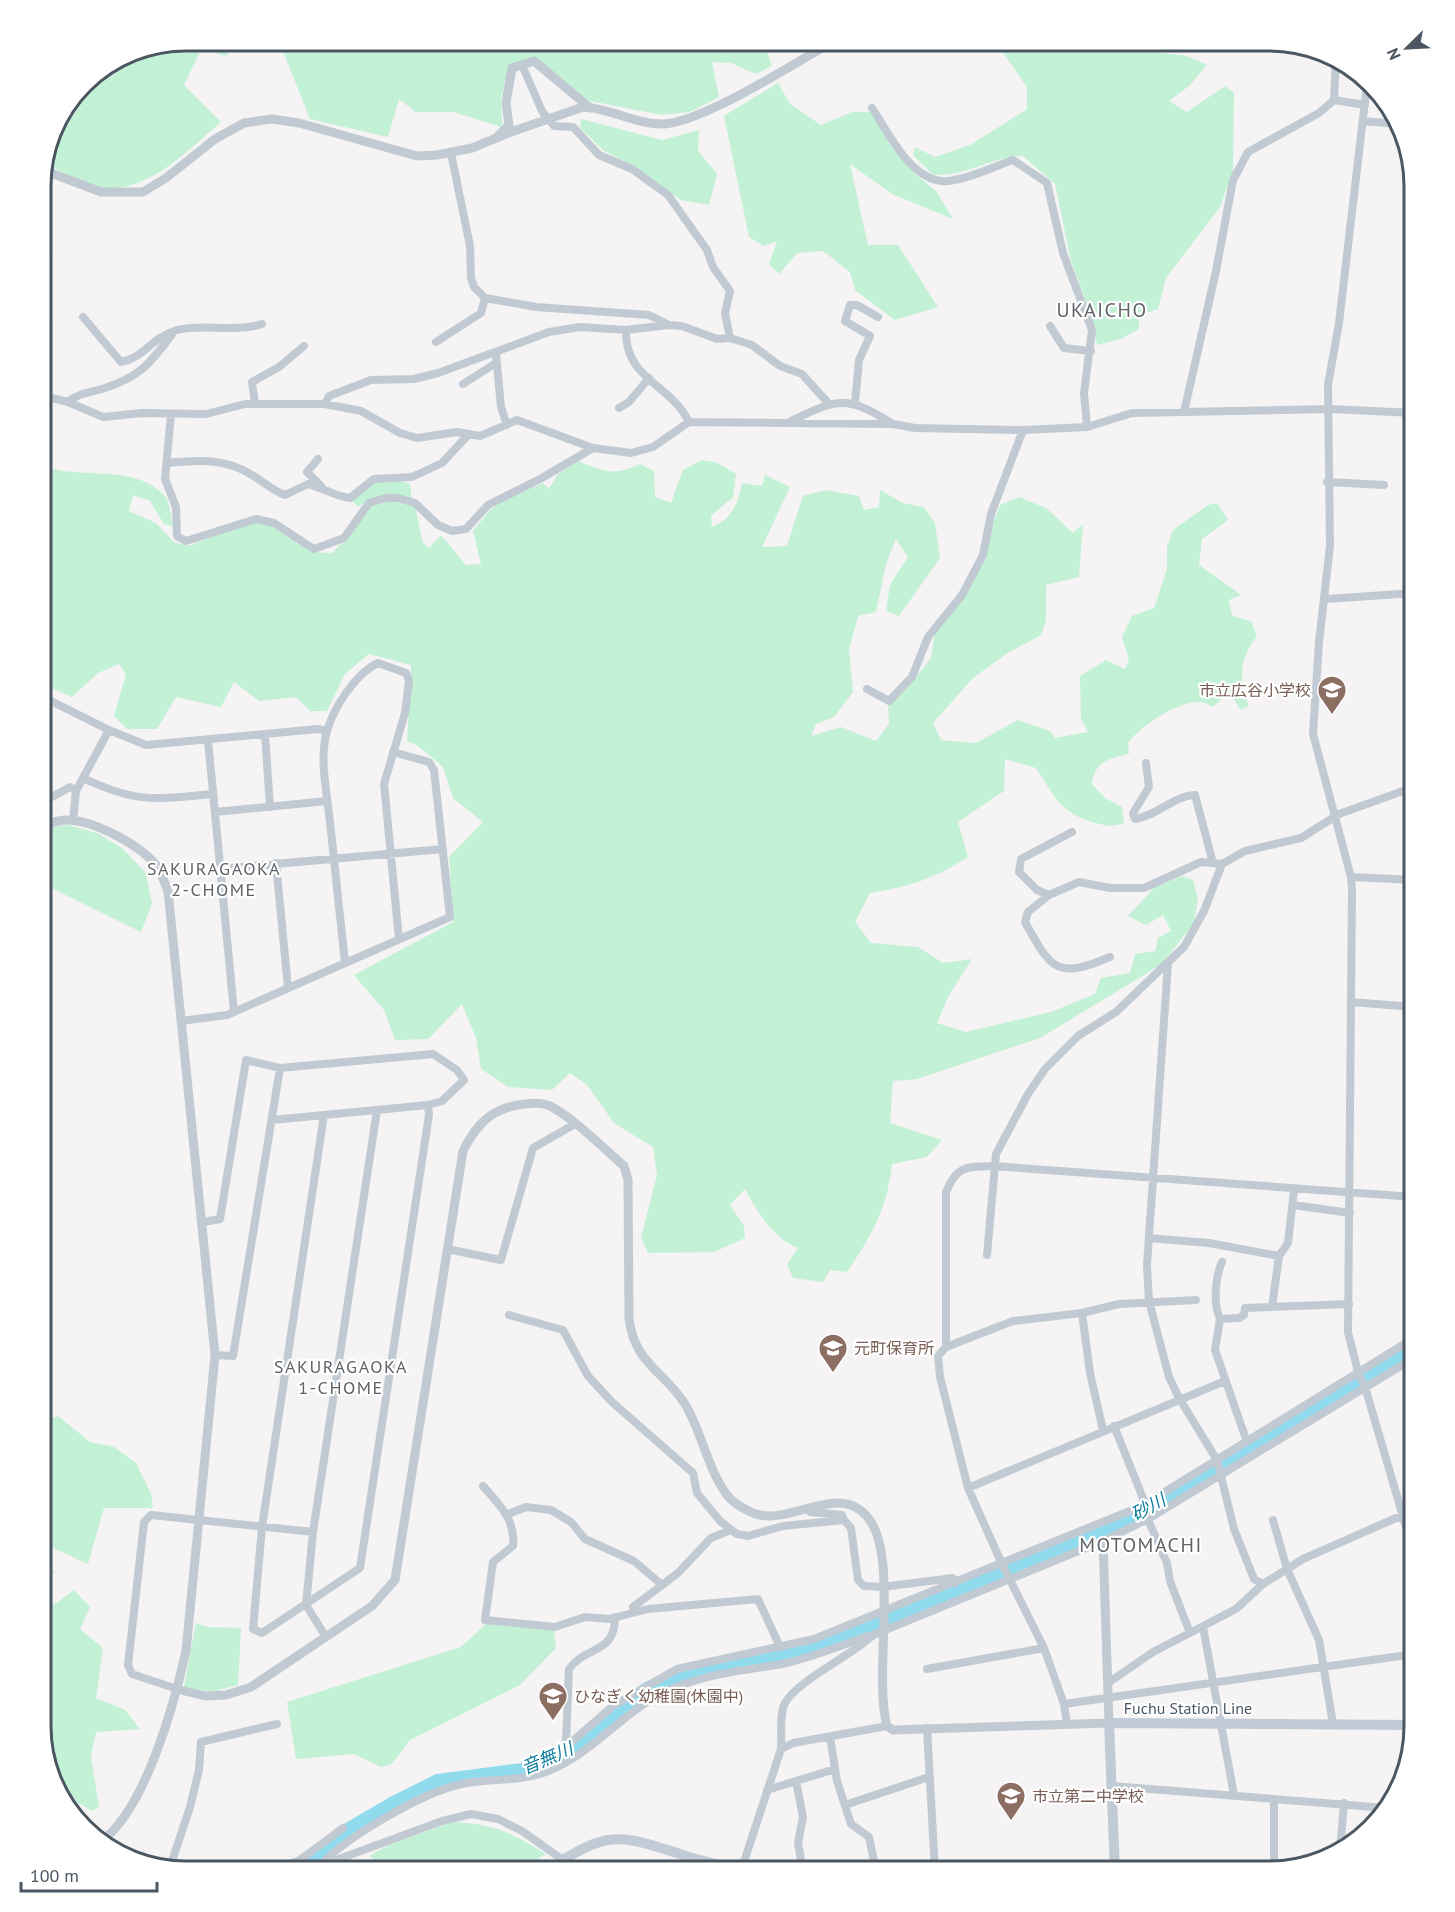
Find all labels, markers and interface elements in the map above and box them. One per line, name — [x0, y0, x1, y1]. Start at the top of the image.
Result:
north arrow — [1377, 18, 1437, 78]
text: N — [1382, 45, 1405, 63]
district label: UKAICHO — [1056, 297, 1148, 323]
school or university icon: 市立広谷小学校 — [1316, 674, 1348, 716]
place label: 市立広谷小学校 — [1199, 680, 1311, 700]
district label: SAKURAGAOKA 2-CHOME — [147, 857, 281, 901]
school or university icon: 元町保育所 — [817, 1332, 849, 1374]
place label: 元町保育所 — [854, 1338, 934, 1358]
district label: SAKURAGAOKA 1-CHOME — [274, 1355, 408, 1399]
water label: 砂川 — [1127, 1487, 1171, 1526]
district label: MOTOMACHI — [1079, 1532, 1203, 1558]
school or university icon: ひなぎく幼稚園(休園中) — [537, 1680, 569, 1722]
place label: ひなぎく幼稚園(休園中) — [574, 1686, 743, 1706]
street label: Fuchu Station Line — [1124, 1698, 1252, 1718]
water label: 音無川 — [518, 1736, 578, 1779]
school or university icon: 市立第二中学校 — [995, 1780, 1027, 1822]
place label: 市立第二中学校 — [1032, 1786, 1144, 1806]
scale bar — [21, 1855, 158, 1893]
text: 100 m — [30, 1864, 79, 1887]

